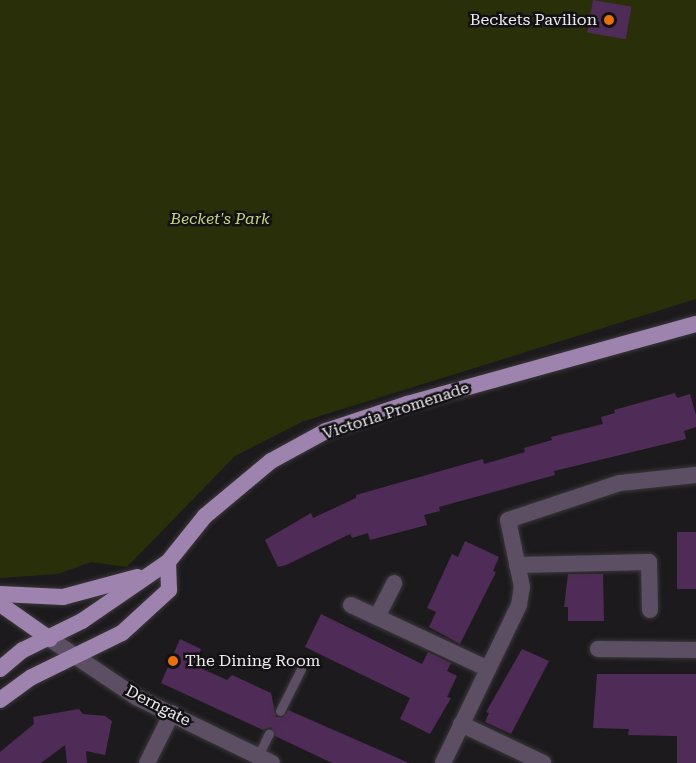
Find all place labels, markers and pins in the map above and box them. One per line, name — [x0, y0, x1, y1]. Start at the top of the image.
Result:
place label: Beckets Pavilion — [470, 10, 597, 30]
marker: Beckets Pavilion — [602, 13, 616, 27]
place label: The Dining Room — [185, 651, 320, 671]
marker: The Dining Room — [166, 654, 180, 668]

